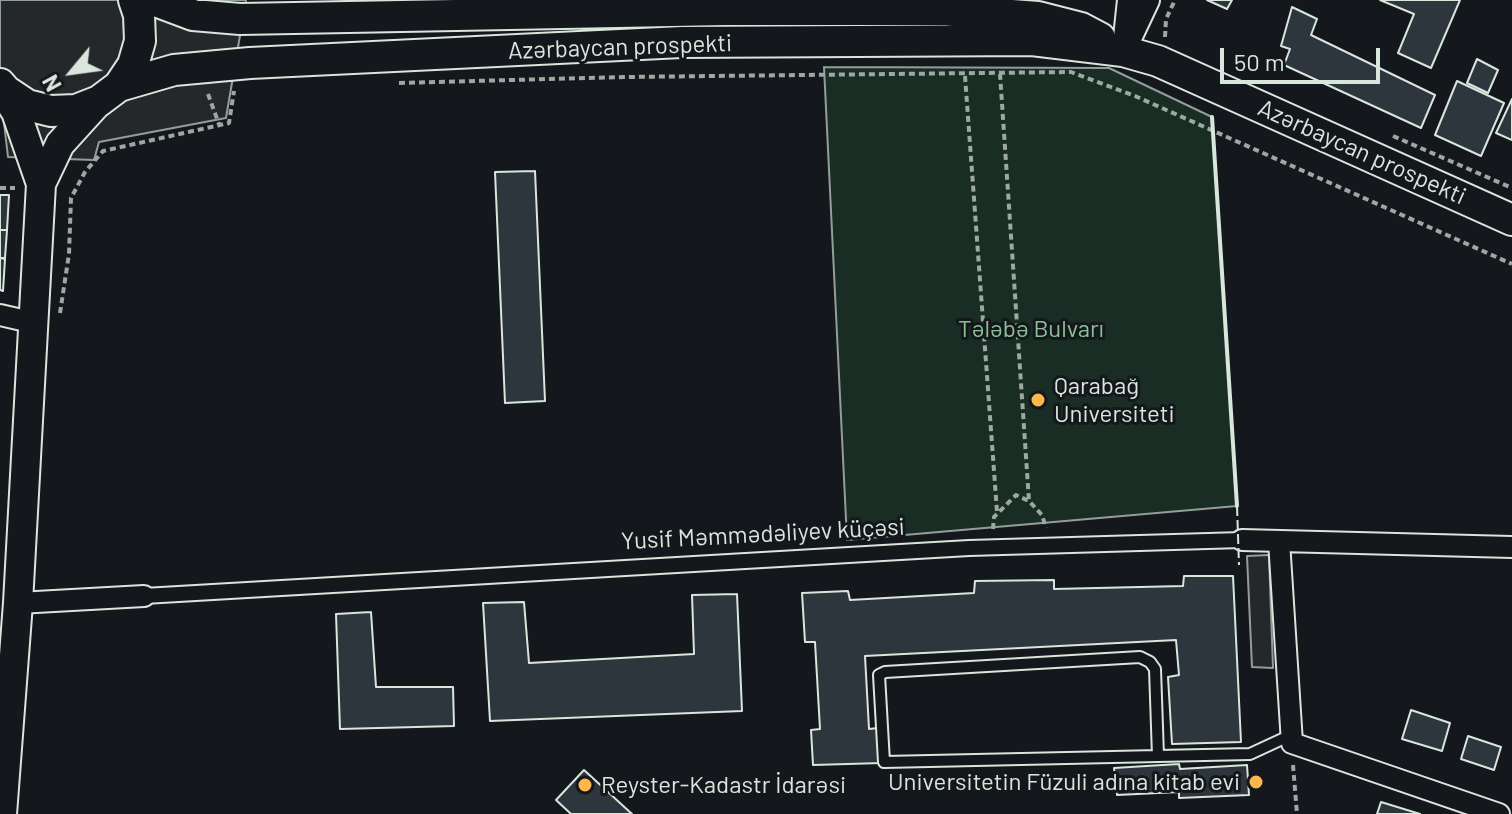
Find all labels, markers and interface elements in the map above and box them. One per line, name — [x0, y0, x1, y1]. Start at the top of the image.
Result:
street label: Azərbaycan prospekti — [507, 29, 733, 65]
north arrow — [32, 32, 112, 112]
scale bar — [1224, 32, 1384, 82]
text: 50 m — [1234, 47, 1285, 76]
text: N — [36, 71, 66, 96]
street label: Azərbaycan prospekti — [1254, 93, 1470, 211]
park label: Tələbə Bulvarı — [958, 315, 1104, 343]
place label: Qarabağ Universiteti — [1054, 372, 1175, 428]
marker: Qarabağ Universiteti — [1029, 391, 1047, 409]
street label: Yusif Məmmədəliyev küçəsi — [620, 512, 906, 556]
place label: Universitetin Füzuli adına kitab evi — [888, 768, 1240, 796]
place label: Reyster-Kadastr İdarəsi — [601, 771, 846, 799]
marker: Universitetin Füzuli adına kitab evi — [1247, 773, 1265, 791]
marker: Reyster-Kadastr İdarəsi — [576, 776, 594, 794]

